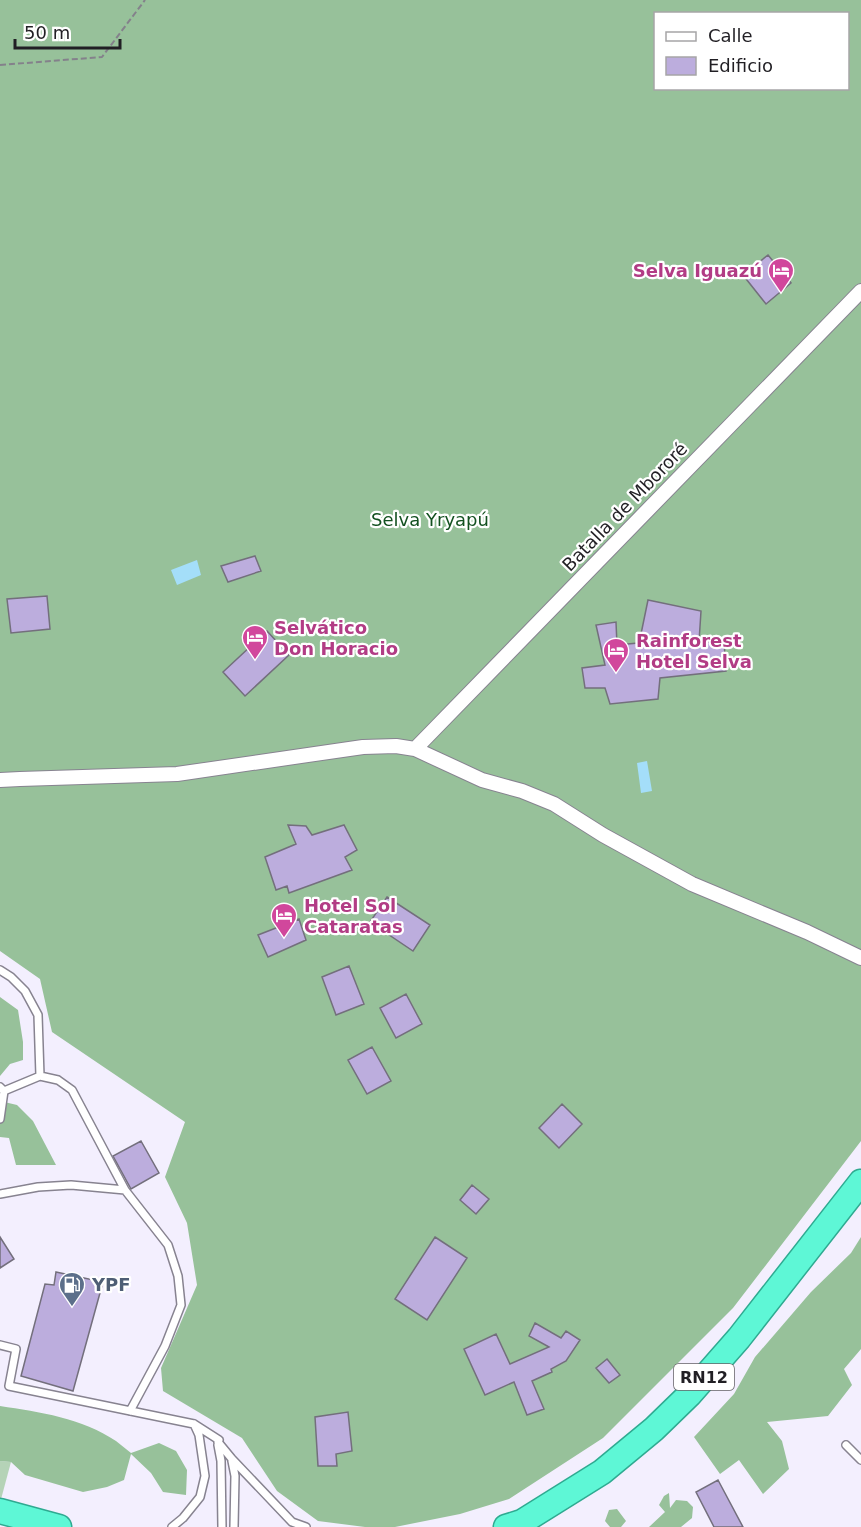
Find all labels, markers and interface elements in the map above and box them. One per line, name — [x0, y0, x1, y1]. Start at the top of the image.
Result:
scale bar — [15, 12, 120, 50]
legend — [654, 12, 849, 90]
text: 50 m — [24, 22, 70, 43]
text: Calle — [708, 25, 753, 46]
text: Edificio — [708, 55, 773, 76]
hotel icon: Selva Iguazú — [766, 256, 796, 294]
place label: Selva Iguazú — [633, 260, 762, 281]
street label: Batalla de Mbororé — [558, 438, 691, 575]
park label: Selva Yryapú — [371, 509, 489, 530]
place label: Selvático Don Horacio — [274, 617, 398, 659]
hotel icon: Selvático Don Horacio — [240, 623, 270, 661]
place label: Rainforest Hotel Selva — [636, 630, 752, 672]
hotel icon: Rainforest Hotel Selva — [601, 636, 631, 674]
place label: Hotel Sol Cataratas — [304, 895, 403, 937]
hotel icon: Hotel Sol Cataratas — [269, 901, 299, 939]
fuel station icon: YPF — [57, 1270, 87, 1308]
place label: YPF — [91, 1274, 131, 1295]
road number: RN12 — [674, 1364, 734, 1390]

